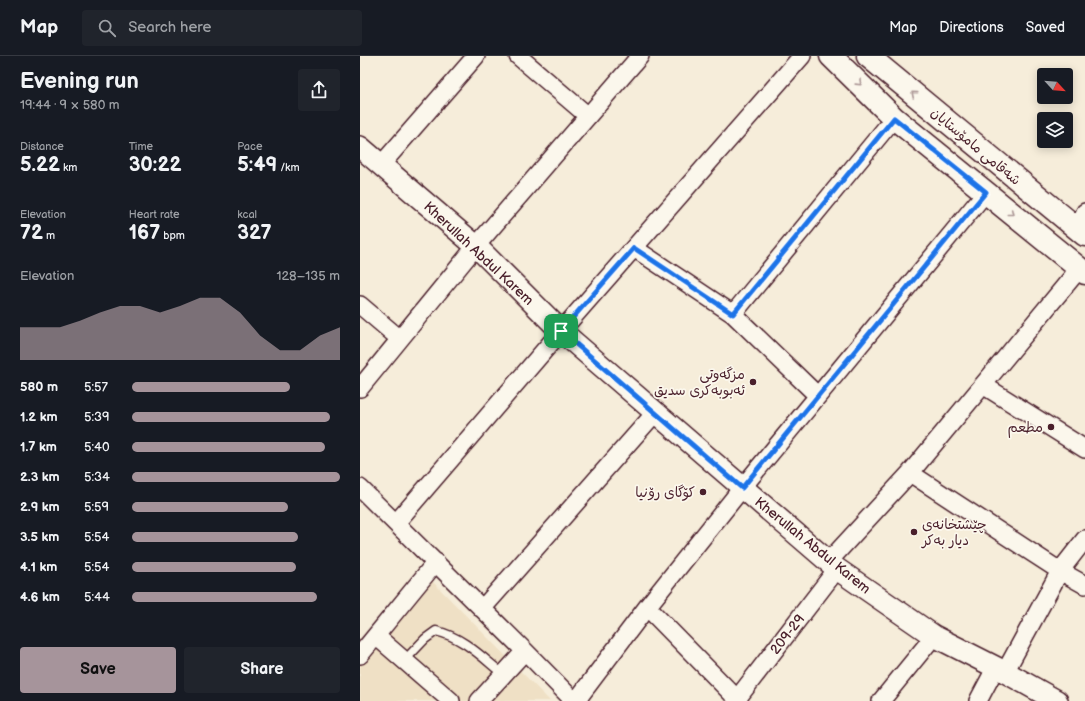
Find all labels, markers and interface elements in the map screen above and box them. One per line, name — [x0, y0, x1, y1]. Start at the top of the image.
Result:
search box — [82, 10, 362, 46]
text: Map — [20, 16, 58, 39]
icon: search — [96, 17, 118, 39]
text: Search here — [128, 18, 211, 37]
text: Map — [889, 19, 917, 36]
text: Directions — [939, 19, 1004, 36]
text: Saved — [1026, 19, 1065, 36]
text: Evening run — [20, 68, 139, 95]
north arrow — [1037, 68, 1073, 104]
map controls — [1037, 68, 1073, 148]
button: share — [298, 69, 340, 111]
one-way arrow — [854, 78, 862, 86]
one-way arrow — [912, 92, 919, 99]
text: 19:44 · 9 × 580 m — [20, 97, 120, 113]
street label: شەقامی مامۆستایان — [927, 104, 1024, 189]
button: layers — [1037, 112, 1073, 148]
text: Distance — [20, 140, 64, 153]
text: Time — [129, 140, 153, 153]
text: Pace — [237, 140, 262, 153]
text: 5.22 — [20, 153, 60, 177]
text: 30:22 — [129, 153, 182, 177]
text: 5:49 — [237, 153, 277, 177]
text: km — [60, 161, 77, 174]
text: /km — [277, 161, 300, 174]
street label: Kherullah Abdul Karem — [420, 198, 537, 309]
text: Elevation — [20, 208, 66, 221]
text: Heart rate — [129, 208, 179, 221]
text: kcal — [237, 208, 257, 221]
one-way arrow — [1006, 208, 1013, 215]
text: 72 — [20, 221, 43, 245]
text: 167 — [129, 221, 160, 245]
text: 327 — [237, 221, 272, 245]
text: m — [43, 229, 55, 242]
text: bpm — [160, 229, 185, 242]
text: Elevation — [20, 268, 74, 284]
text: 128–135 m — [276, 268, 340, 284]
pin — [544, 314, 578, 348]
icon: arrive — [550, 320, 572, 342]
place label: مزگەوتی ئەبوبەکری سدیق — [654, 366, 745, 399]
marker: مزگەوتی ئەبوبەکری سدیق — [748, 377, 758, 387]
text: 580 m — [20, 379, 58, 395]
text: 5:57 — [84, 379, 108, 395]
text: 1.2 km — [20, 409, 58, 425]
text: 5:39 — [84, 409, 110, 425]
place label: مطعم — [1008, 419, 1043, 438]
marker: مطعم — [1046, 422, 1056, 432]
text: 1.7 km — [20, 439, 57, 455]
text: 5:40 — [84, 439, 110, 455]
text: 2.3 km — [20, 469, 60, 485]
text: 5:34 — [84, 469, 110, 485]
place label: کۆگای رۆنیا — [635, 484, 695, 501]
marker: کۆگای رۆنیا — [698, 487, 708, 497]
street label: Kherullah Abdul Karem — [751, 493, 874, 597]
text: 2.9 km — [20, 499, 60, 515]
text: 5:59 — [84, 499, 109, 515]
place label: چێشتخانەی دیار بەکر — [921, 516, 987, 549]
marker: چێشتخانەی دیار بەکر — [909, 527, 919, 537]
text: 3.5 km — [20, 529, 59, 545]
text: 5:54 — [84, 529, 109, 545]
text: 4.1 km — [20, 559, 57, 575]
text: 5:54 — [84, 559, 109, 575]
text: 4.6 km — [20, 589, 60, 605]
text: 5:44 — [84, 589, 110, 605]
street label: 209-29 — [767, 611, 808, 658]
button: Save — [20, 647, 176, 693]
button: Share — [184, 647, 340, 693]

